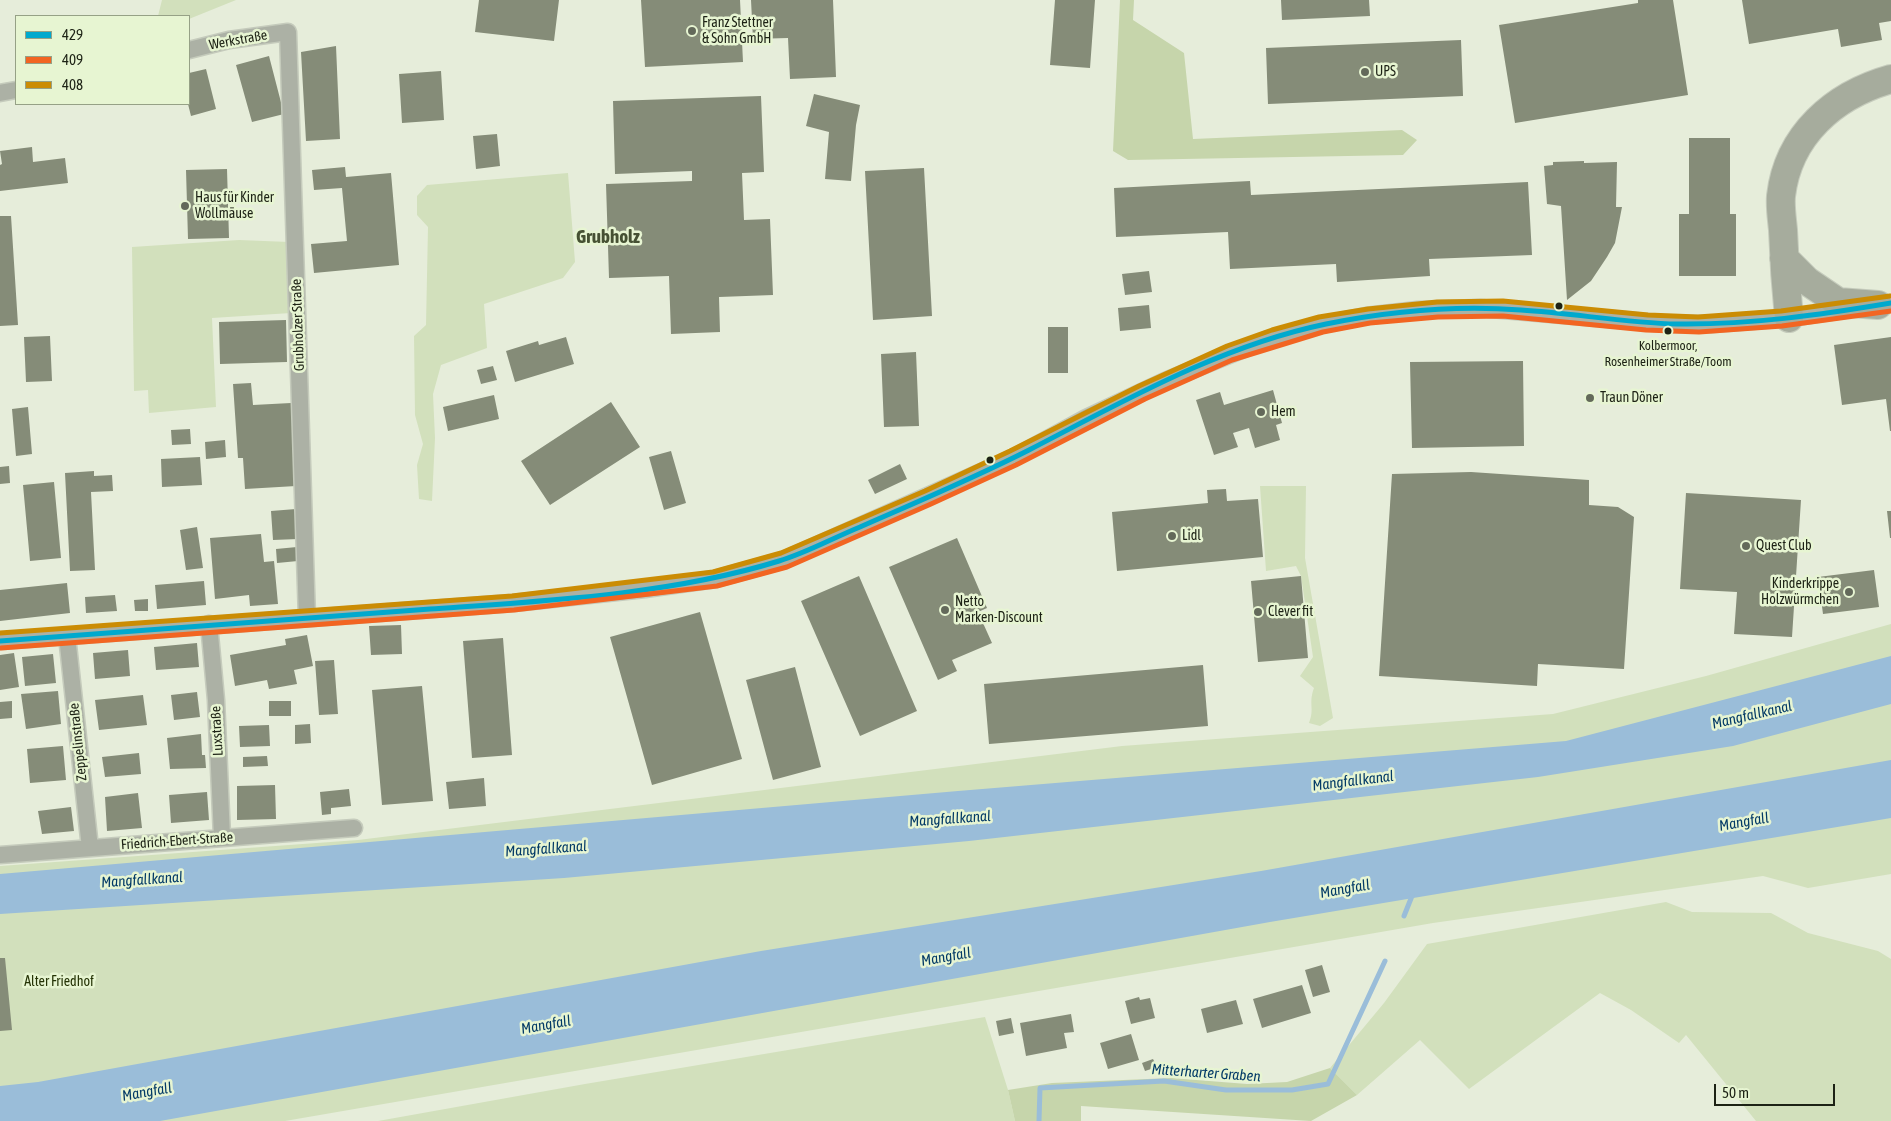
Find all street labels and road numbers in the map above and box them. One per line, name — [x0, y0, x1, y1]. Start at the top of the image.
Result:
street label: Werkstraße — [208, 27, 268, 53]
street label: Grubholzer Straße — [288, 278, 308, 372]
street label: Zeppelinstraße — [66, 702, 90, 782]
street label: Luxstraße — [207, 706, 227, 756]
street label: Friedrich-Ebert-Straße — [120, 829, 234, 853]

